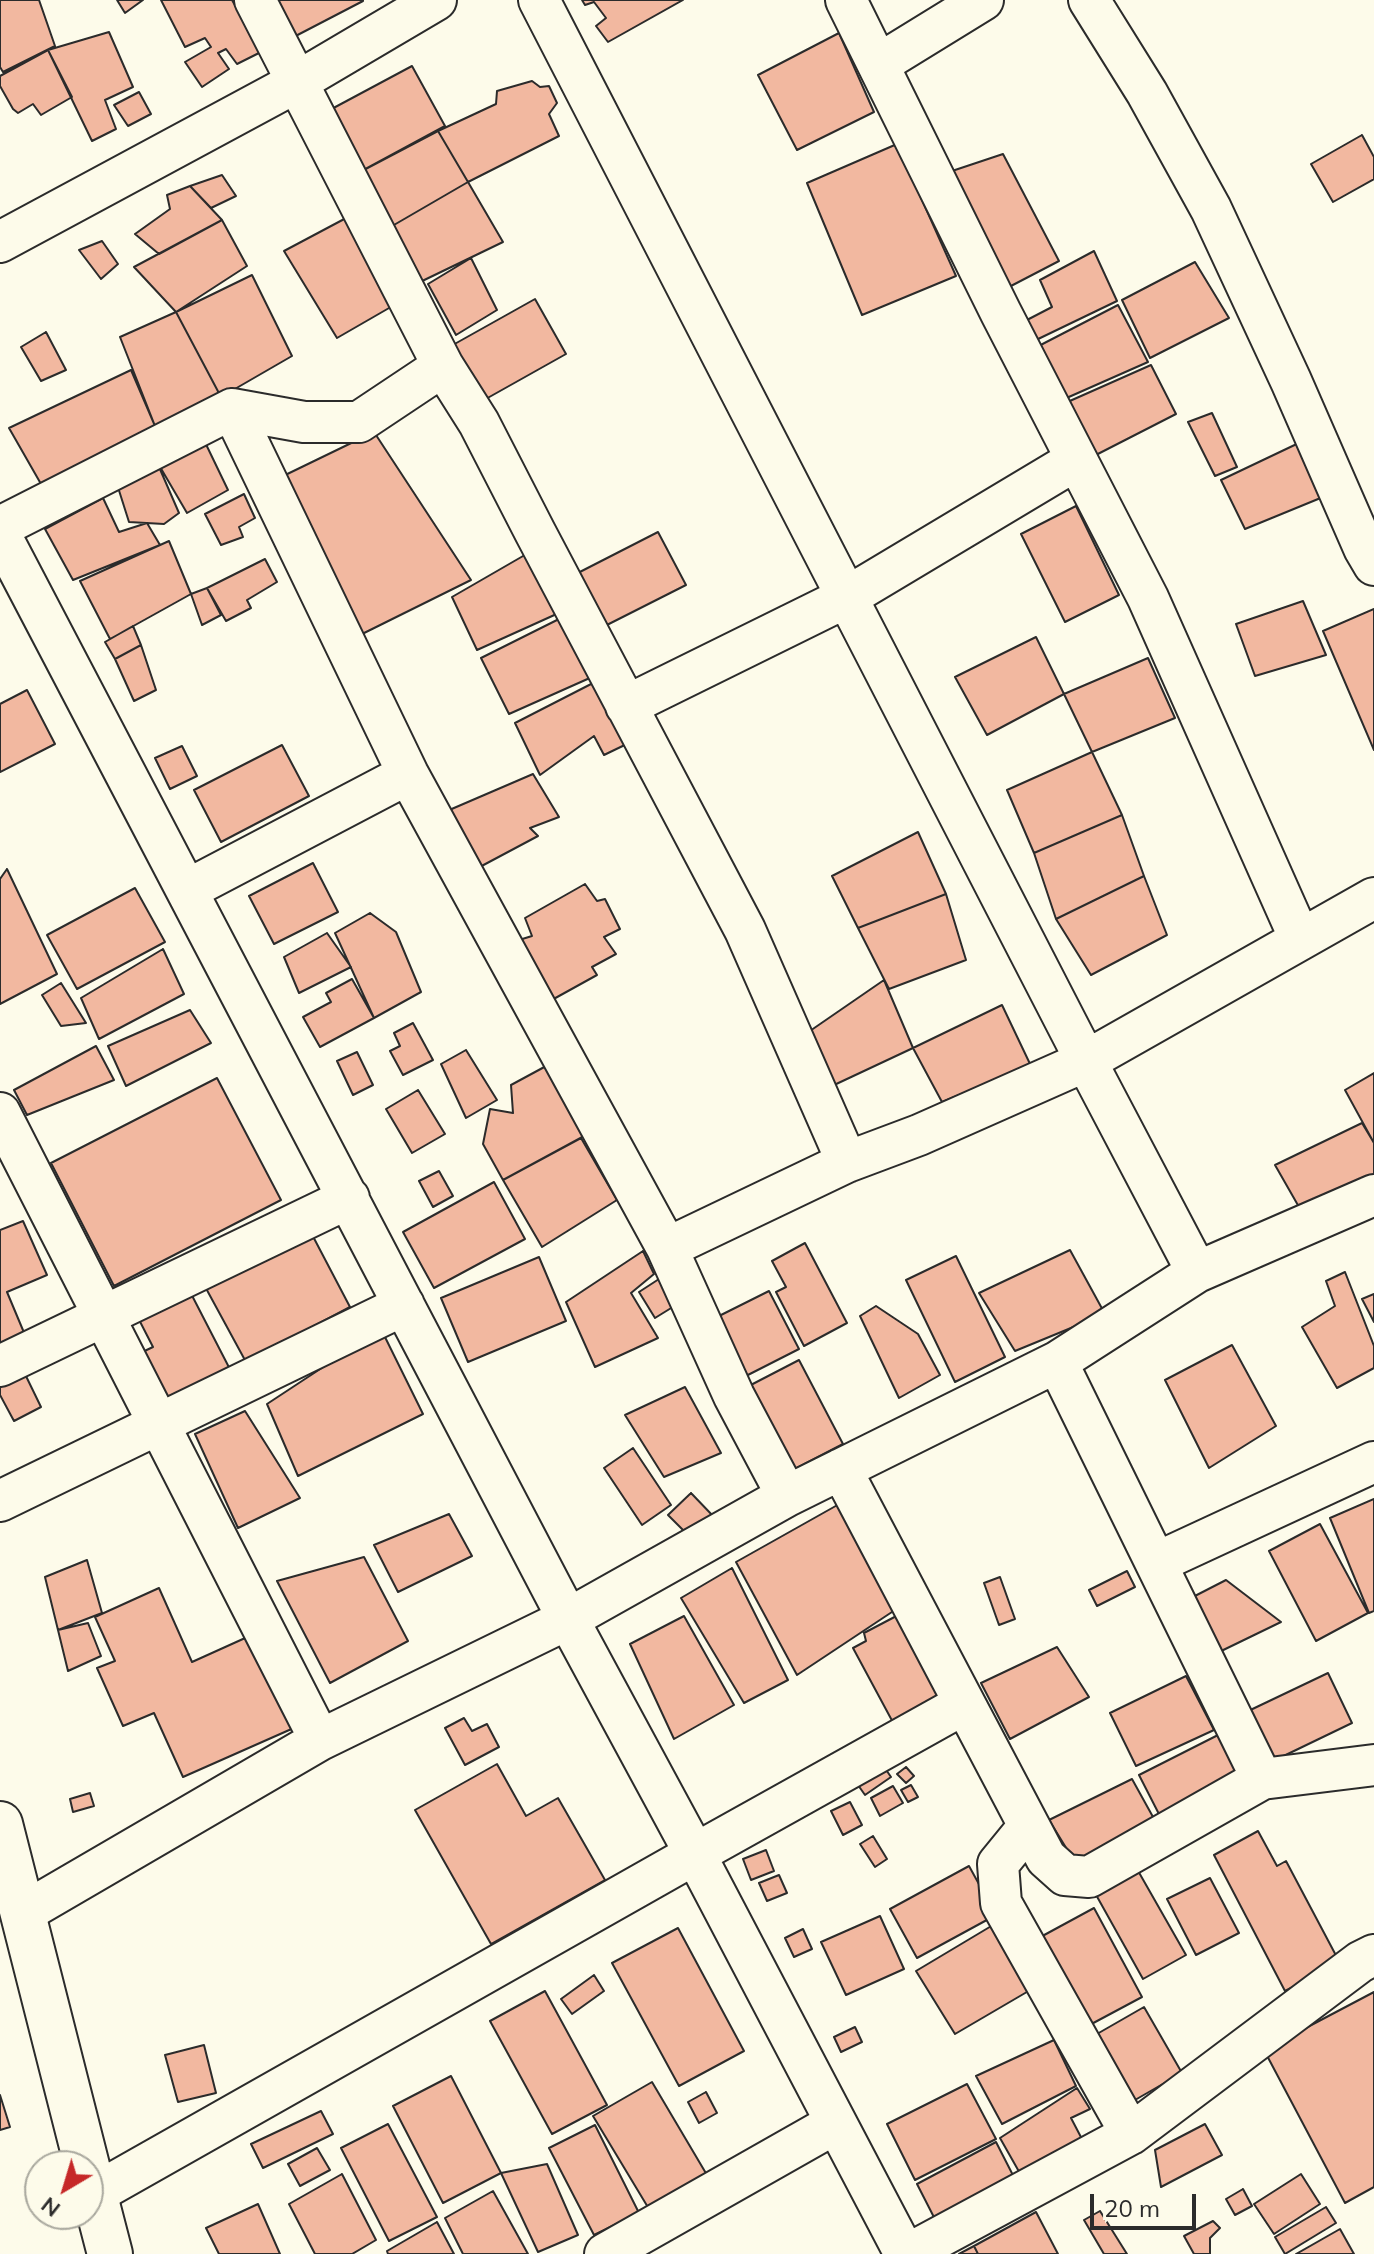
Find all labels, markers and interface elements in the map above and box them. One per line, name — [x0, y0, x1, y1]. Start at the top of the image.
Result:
north arrow — [24, 2150, 104, 2230]
scale bar — [1094, 2178, 1200, 2228]
text: N — [35, 2191, 66, 2223]
text: 20 m — [1104, 2193, 1160, 2223]

